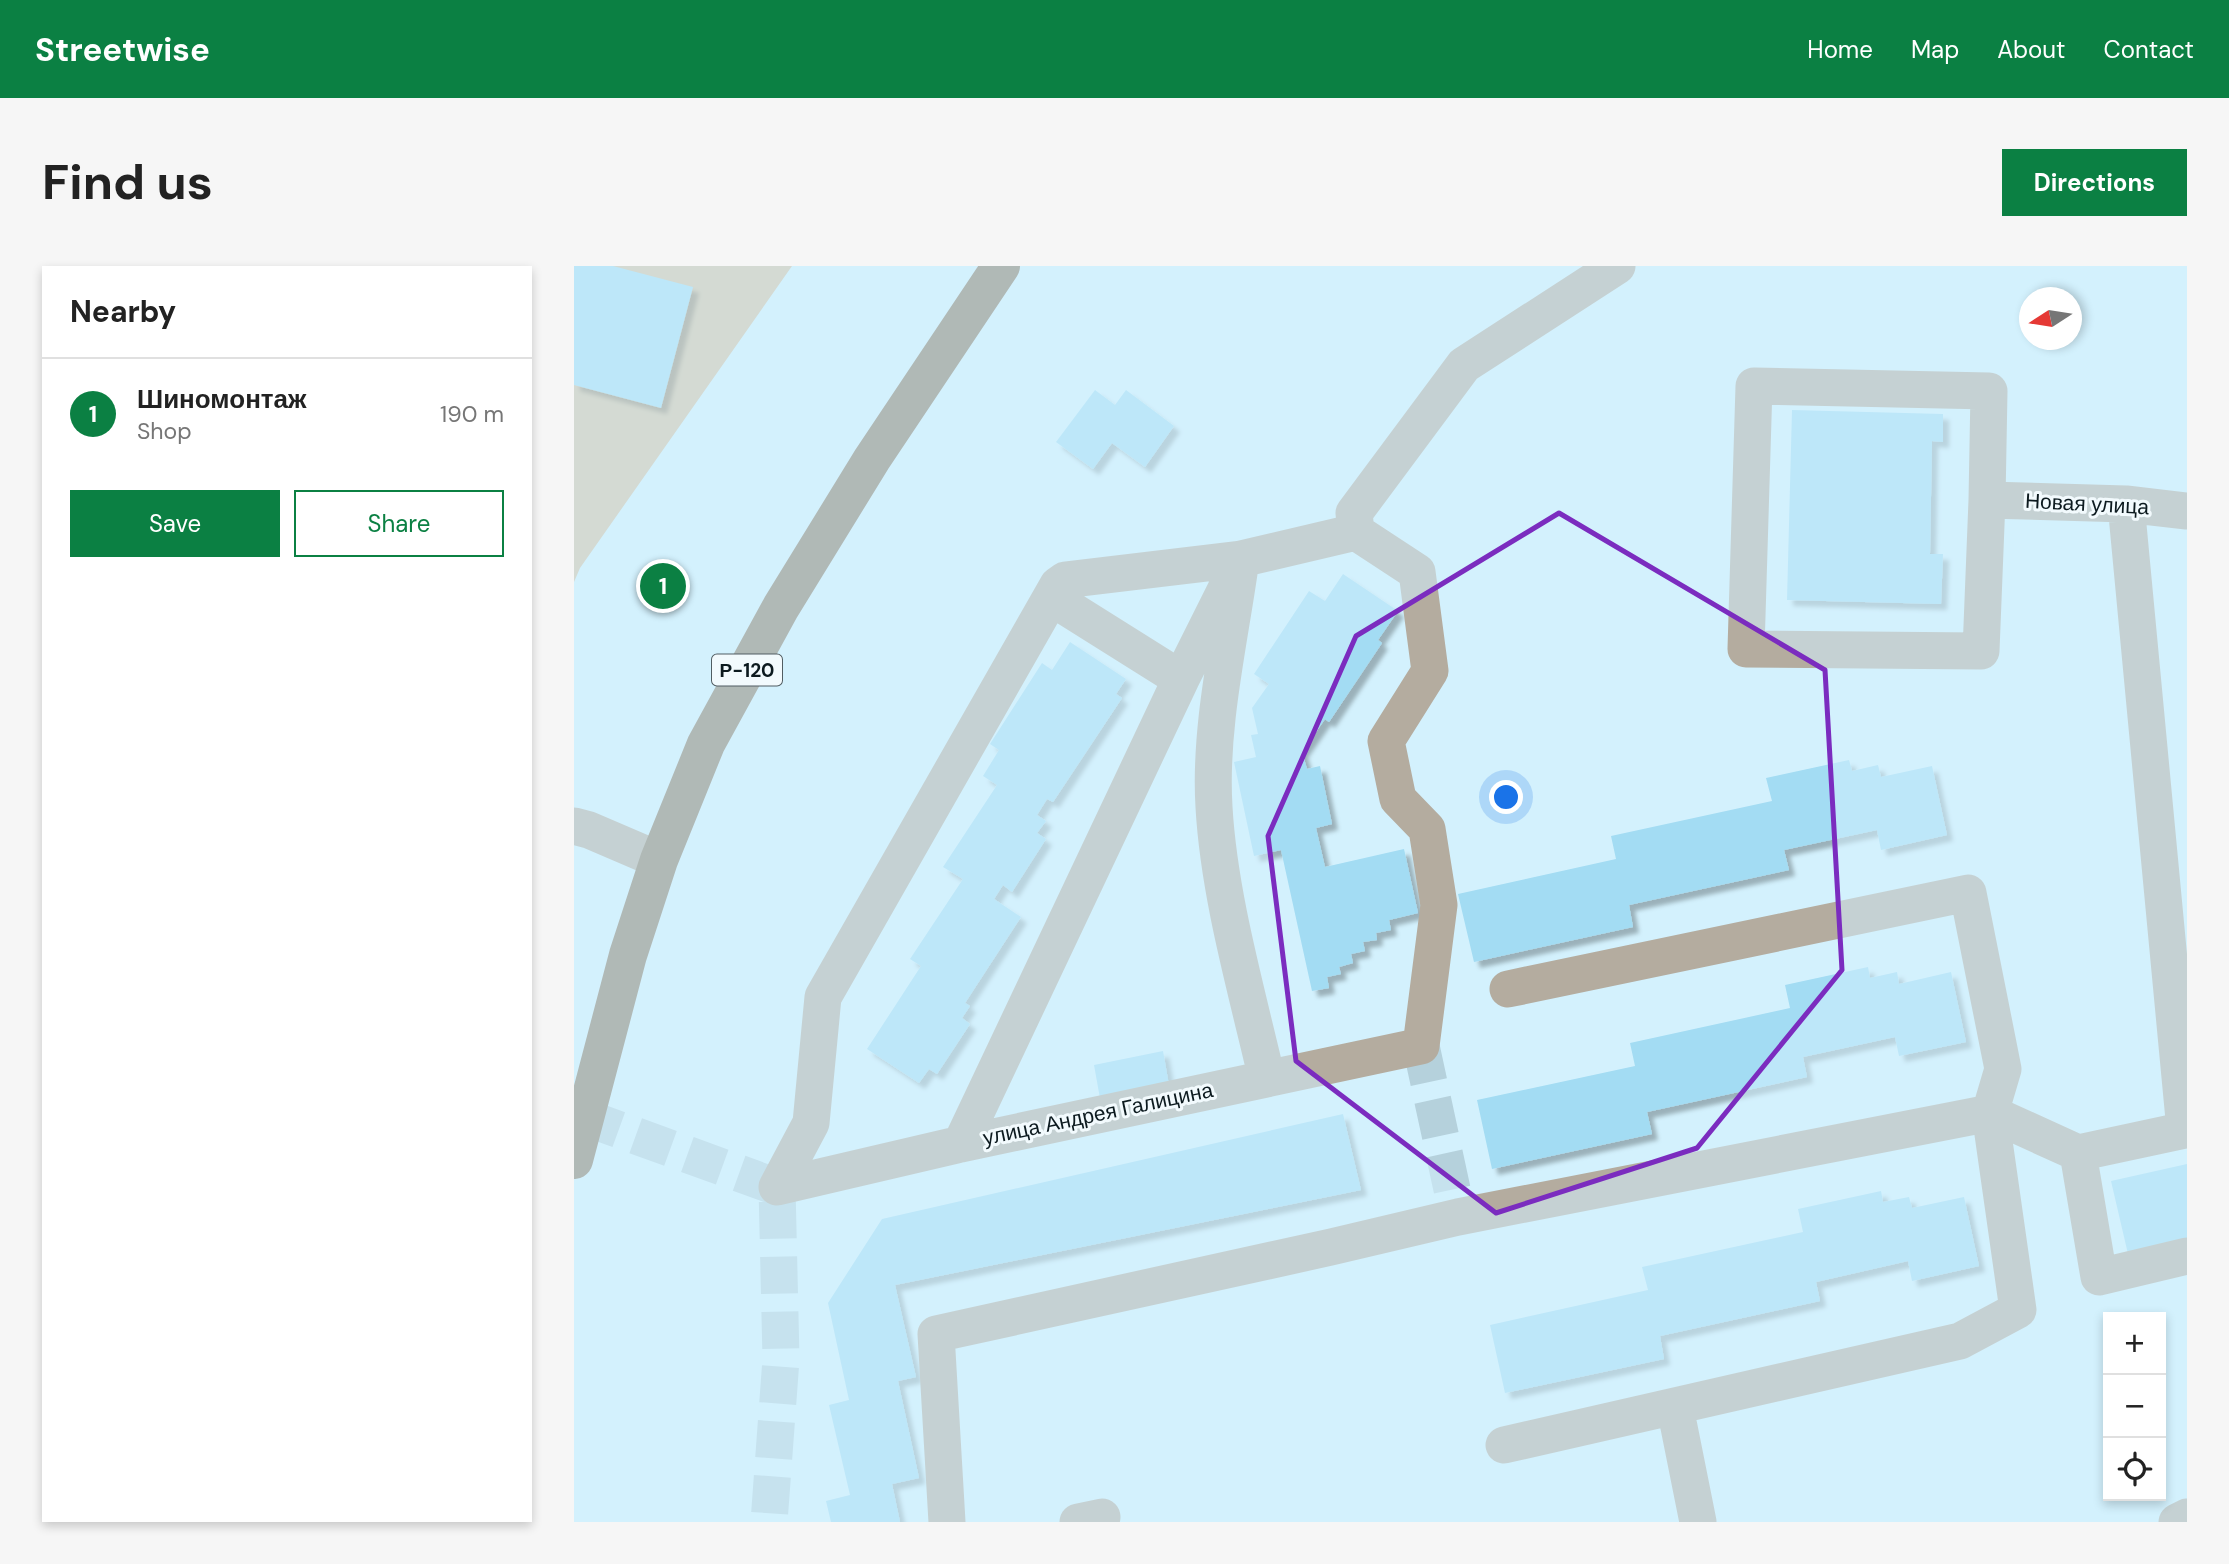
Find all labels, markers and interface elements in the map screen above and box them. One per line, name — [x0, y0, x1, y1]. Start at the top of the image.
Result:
text: Streetwise — [35, 28, 210, 71]
text: Home — [1807, 34, 1873, 65]
text: Map — [1911, 34, 1959, 65]
text: About — [1997, 34, 2066, 65]
text: Contact — [2104, 34, 2194, 65]
button: Directions — [2002, 149, 2187, 216]
text: Find us — [42, 150, 213, 214]
north arrow — [2019, 287, 2082, 350]
text: Nearby — [70, 292, 176, 331]
text: Шиномонтаж — [137, 382, 306, 416]
text: 1 — [89, 399, 97, 429]
text: 190 m — [440, 399, 504, 429]
text: Shop — [137, 416, 192, 446]
street label: Новая улица — [2024, 487, 2150, 521]
button: Save — [70, 490, 280, 557]
button: Share — [294, 490, 504, 557]
pin: 1 — [640, 560, 686, 612]
road number: Р-120 — [712, 654, 782, 686]
your location — [1489, 780, 1523, 814]
street label: улица Андрея Галицина — [980, 1076, 1216, 1152]
map controls — [2103, 1312, 2166, 1501]
button: + — [2103, 1312, 2166, 1375]
button: − — [2103, 1375, 2166, 1438]
button: locate — [2103, 1438, 2166, 1501]

